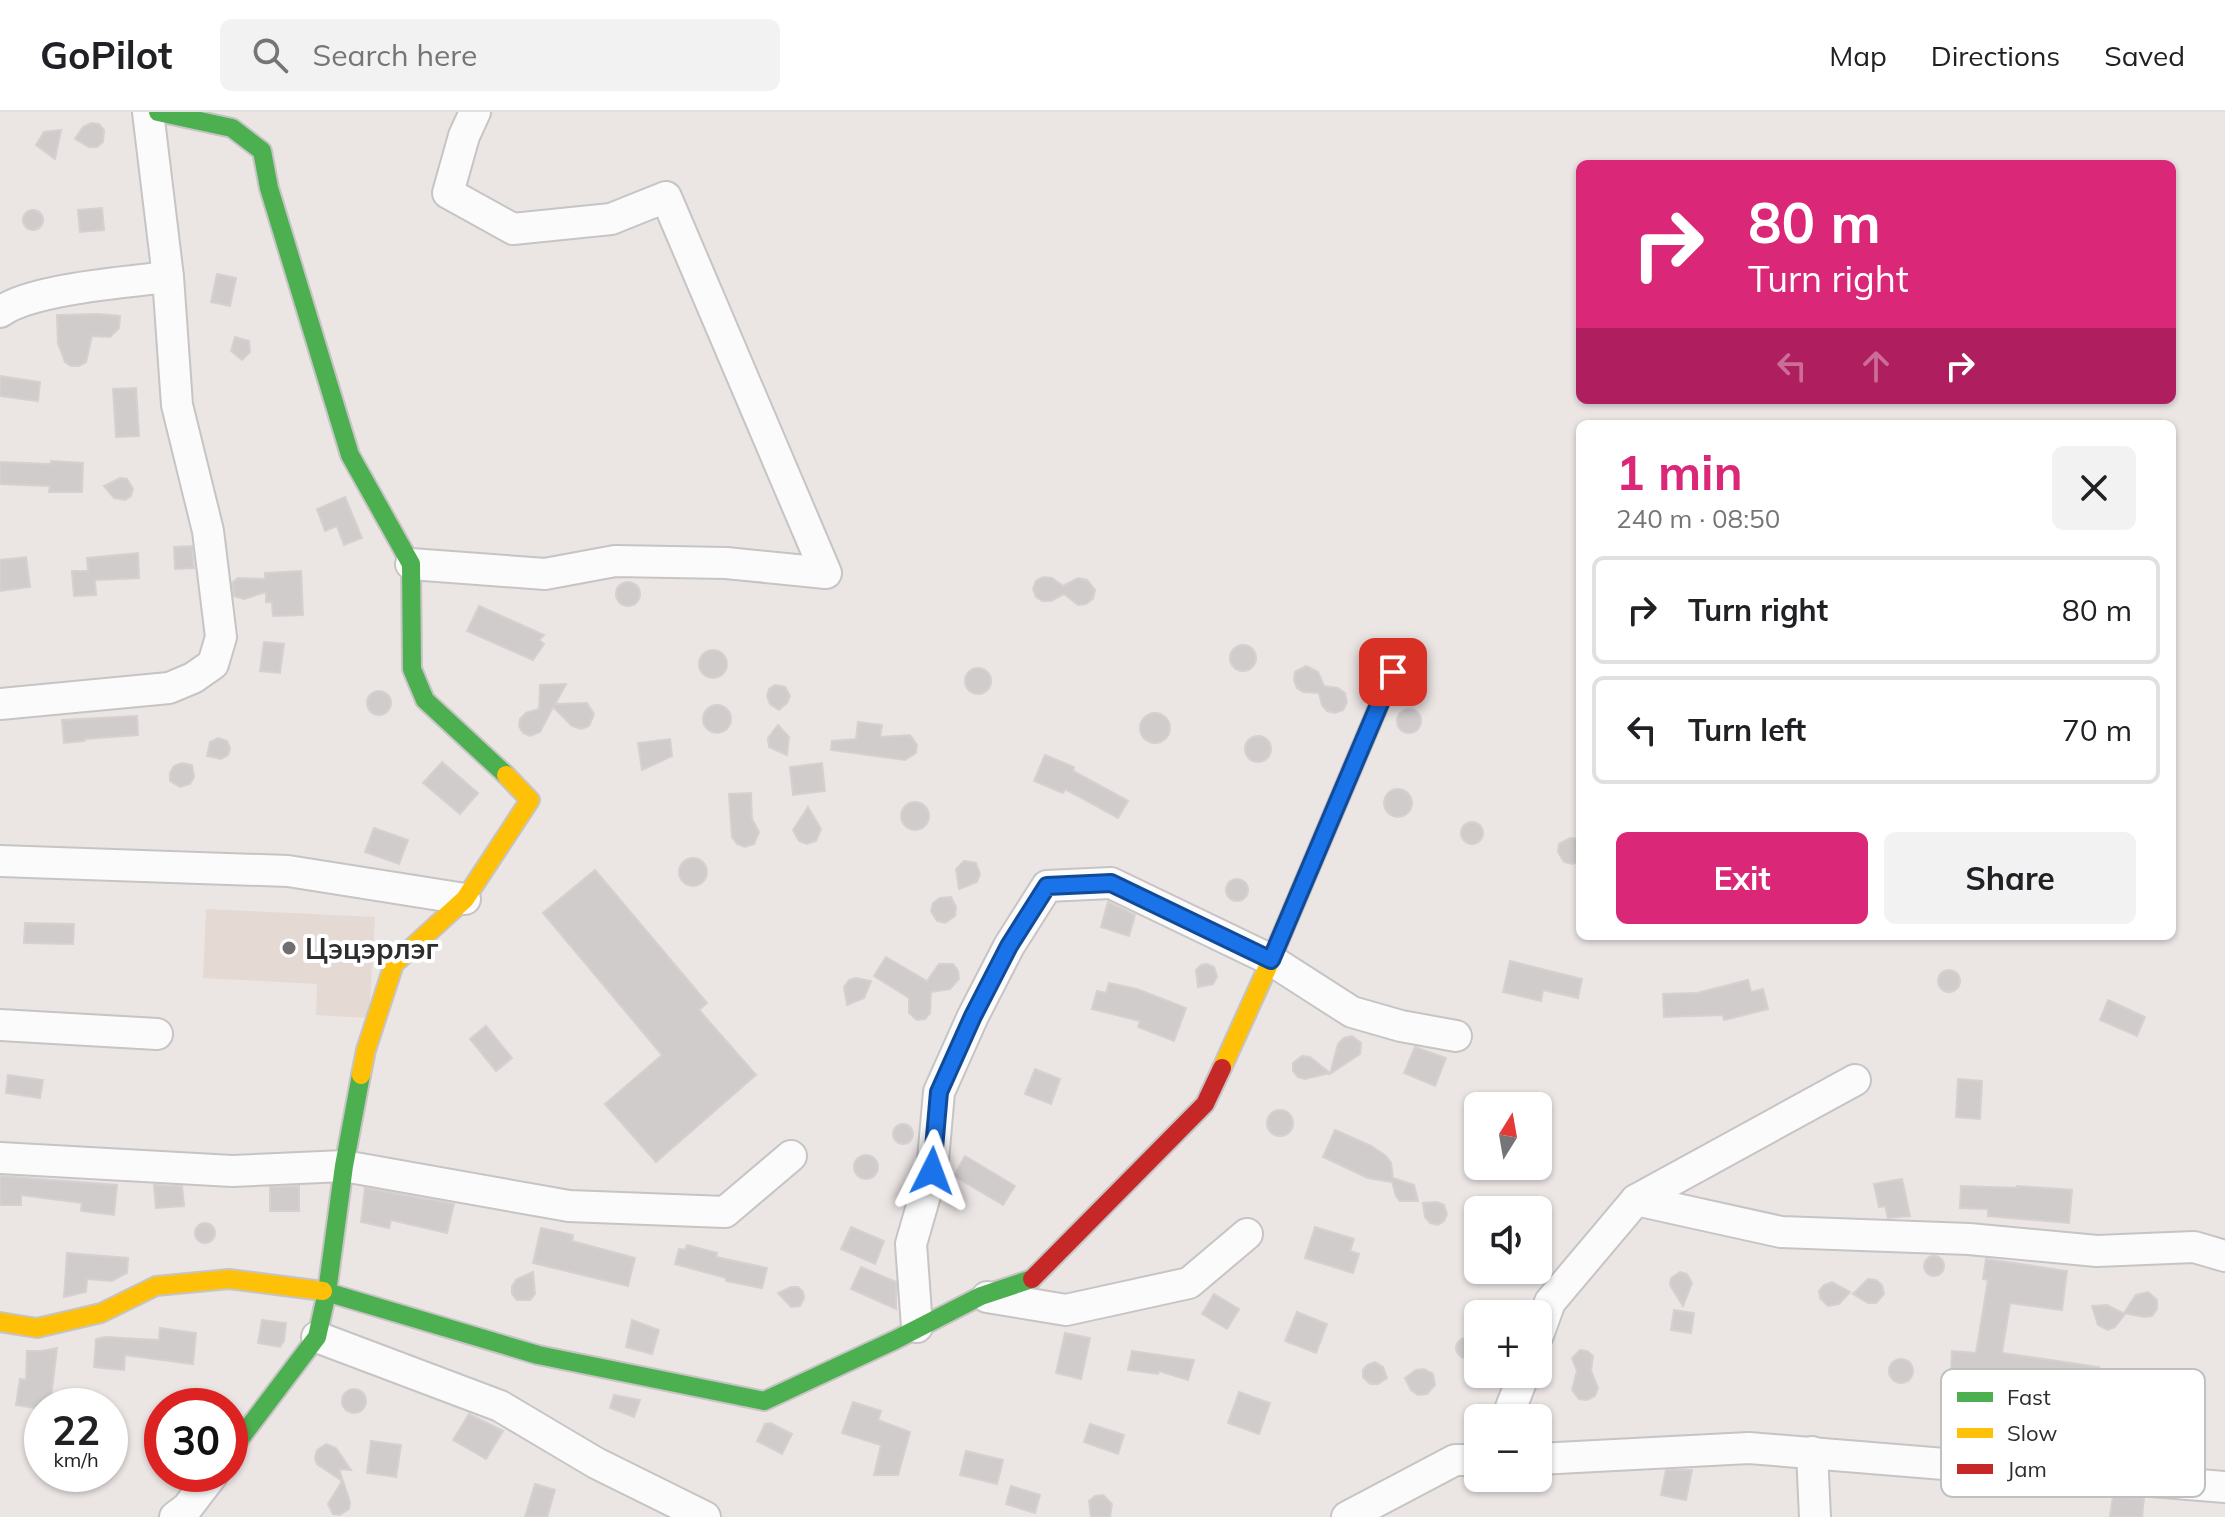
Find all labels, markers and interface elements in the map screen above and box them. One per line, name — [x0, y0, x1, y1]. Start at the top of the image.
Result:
search box — [220, 19, 780, 91]
text: GoPilot — [40, 31, 172, 79]
icon: search — [248, 33, 292, 77]
text: Search here — [312, 36, 477, 74]
text: Map — [1829, 38, 1887, 73]
text: Directions — [1931, 38, 2060, 73]
text: Saved — [2104, 38, 2185, 73]
text: 80 m — [1748, 187, 1881, 257]
icon: right — [1616, 192, 1720, 296]
text: Turn right — [1748, 256, 1909, 301]
icon: left — [1770, 344, 1814, 388]
icon: ahead — [1854, 344, 1898, 388]
icon: right — [1938, 344, 1982, 388]
text: 1 min — [1616, 442, 1743, 502]
button: close — [2052, 446, 2136, 530]
text: 240 m · 08:50 — [1616, 502, 1780, 535]
icon: right — [1620, 588, 1664, 632]
text: Turn right — [1688, 591, 1828, 629]
text: 80 m — [2062, 591, 2132, 629]
pin — [1359, 638, 1427, 706]
icon: arrive — [1371, 650, 1415, 694]
icon: left — [1620, 708, 1664, 752]
text: Turn left — [1688, 711, 1806, 749]
text: 70 m — [2062, 711, 2132, 749]
button: Exit — [1616, 832, 1868, 924]
button: Share — [1884, 832, 2136, 924]
place label: Цэцэрлэг — [305, 931, 439, 966]
marker: Цэцэрлэг — [280, 939, 298, 957]
north arrow — [1464, 1092, 1552, 1180]
map controls — [1464, 1092, 1552, 1492]
position arrow — [890, 1129, 974, 1213]
button: sound — [1464, 1196, 1552, 1284]
button: + — [1464, 1300, 1552, 1388]
legend — [1941, 1369, 2205, 1497]
text: Fast — [2007, 1383, 2051, 1411]
speed limit sign: 30 — [144, 1388, 248, 1492]
button: − — [1464, 1404, 1552, 1492]
text: 22 — [52, 1405, 100, 1455]
text: Slow — [2007, 1419, 2057, 1447]
text: km/h — [53, 1447, 99, 1472]
text: Jam — [2007, 1455, 2047, 1483]

